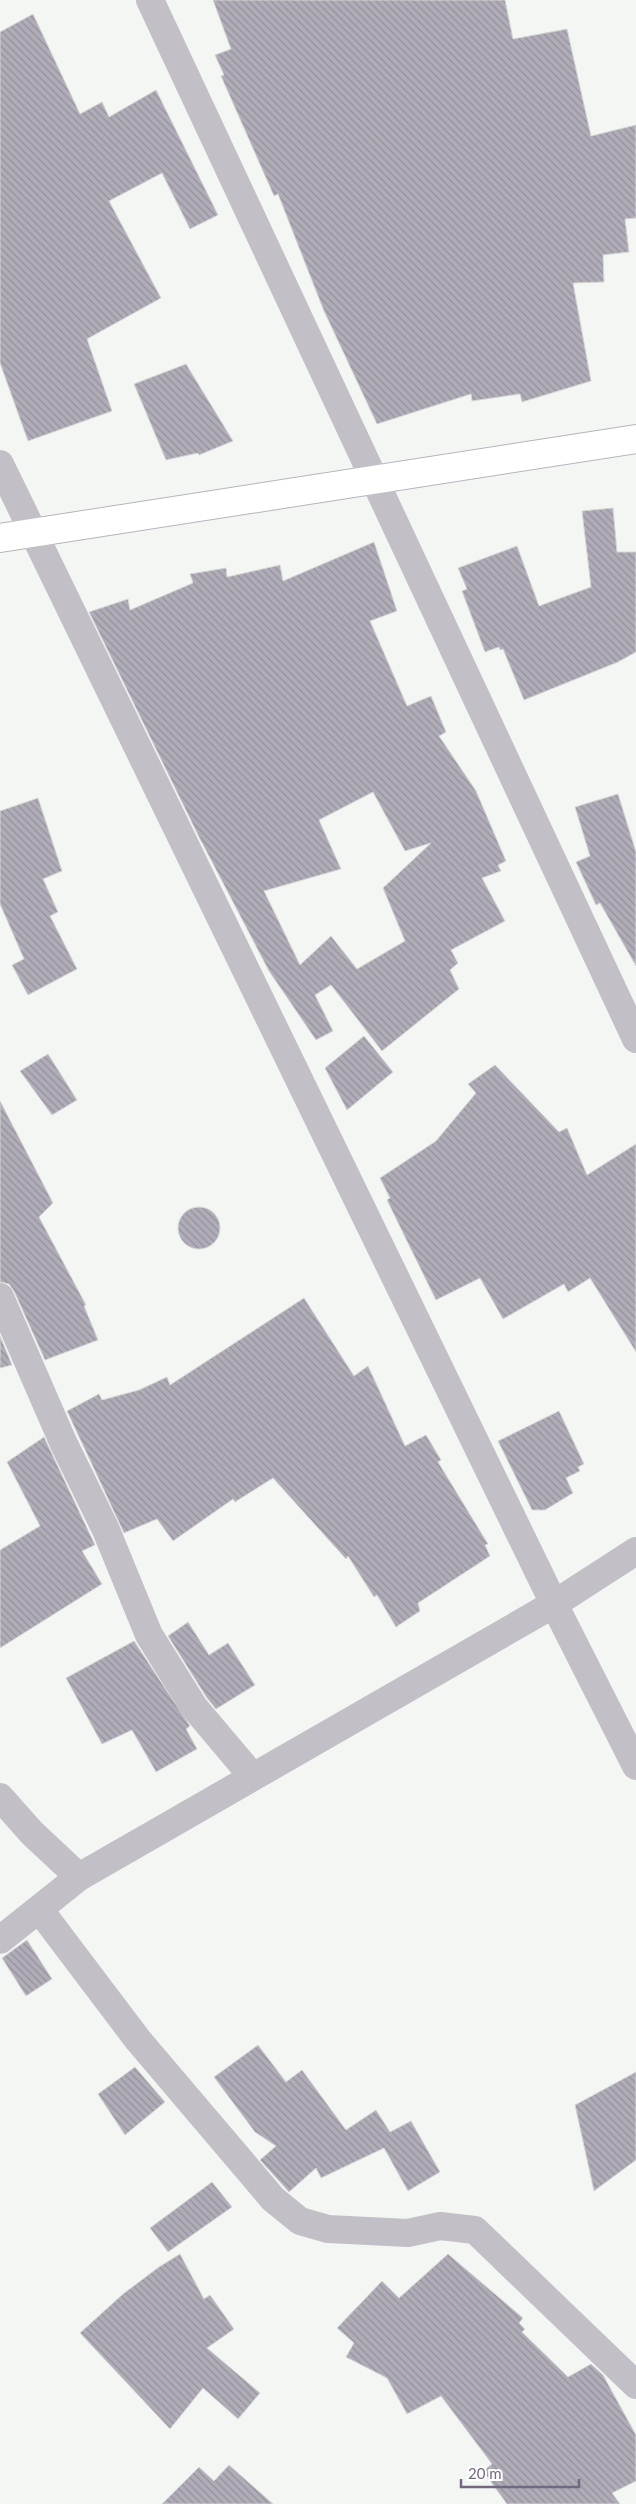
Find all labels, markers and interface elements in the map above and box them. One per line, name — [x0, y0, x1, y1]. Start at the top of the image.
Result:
scale bar — [461, 2456, 578, 2488]
text: 20 m — [468, 2464, 502, 2482]

